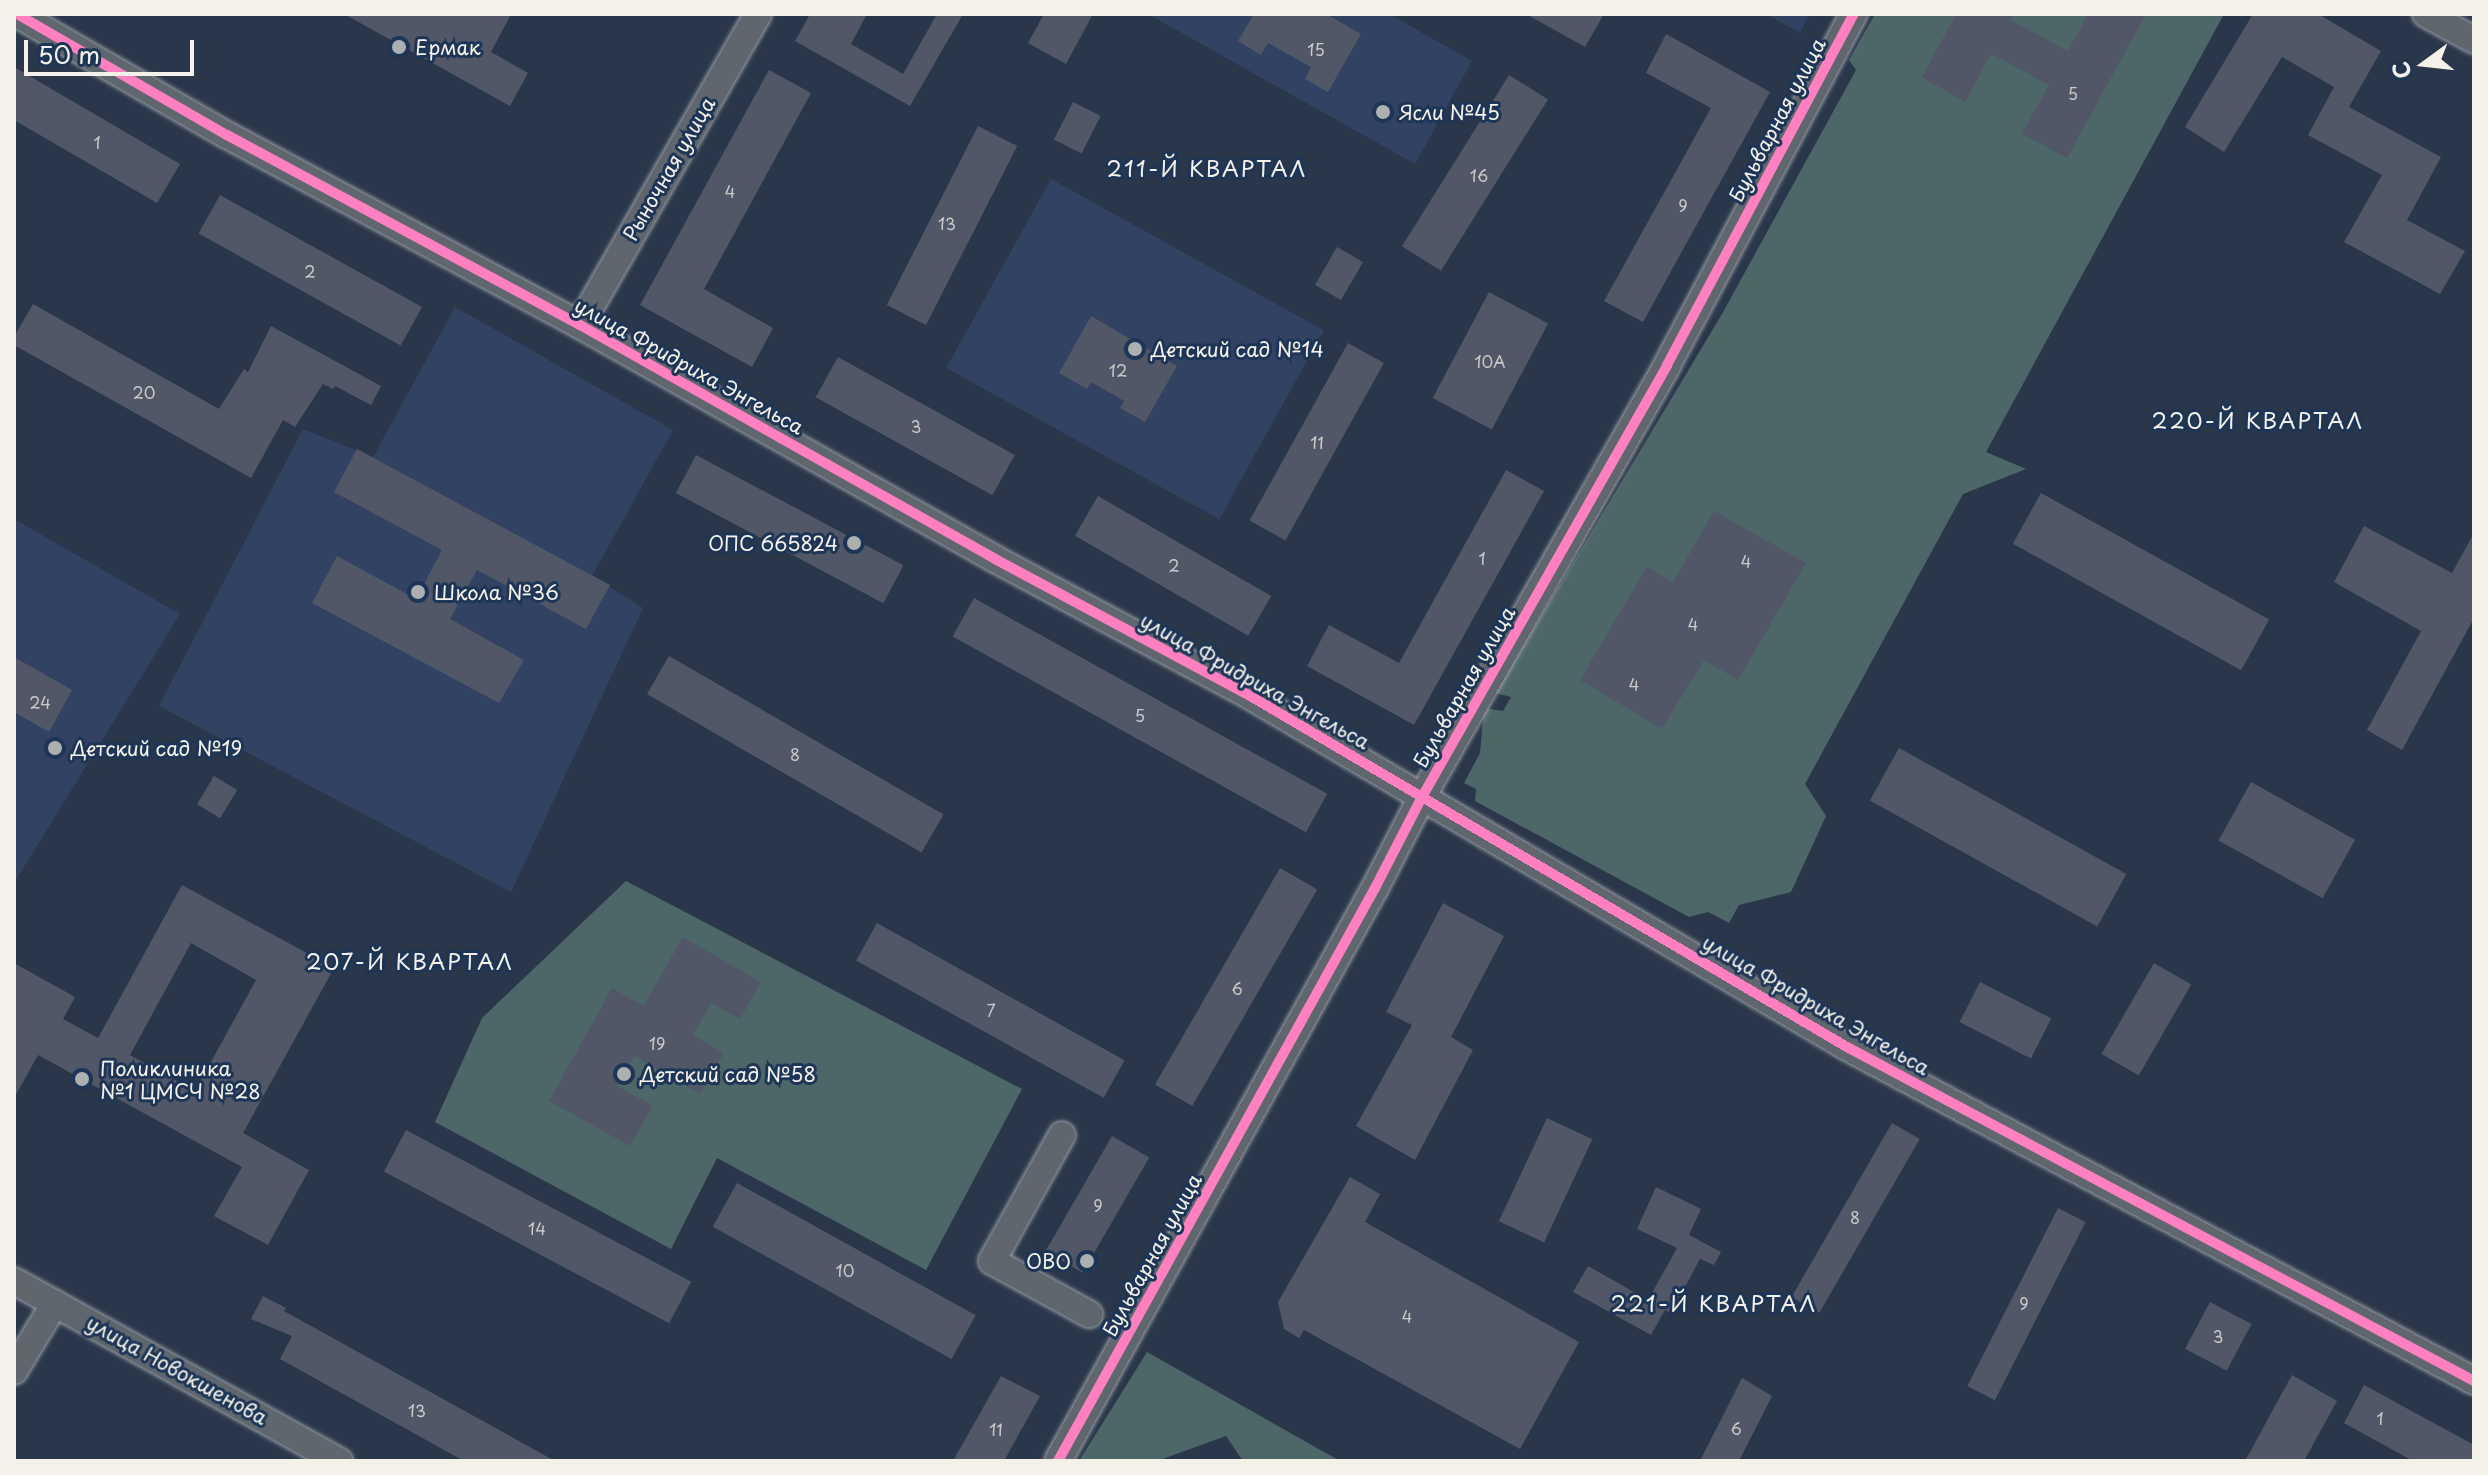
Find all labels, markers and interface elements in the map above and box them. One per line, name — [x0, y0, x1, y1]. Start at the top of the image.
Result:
scale bar — [28, 24, 198, 74]
north arrow — [2384, 24, 2464, 104]
street label: Бульварная улица — [1723, 34, 1831, 206]
place label: Ермак — [415, 35, 481, 59]
text: 50 m — [38, 36, 100, 72]
marker: Ермак — [390, 38, 408, 56]
house number: 15 — [1307, 39, 1325, 59]
text: С — [2382, 58, 2418, 83]
house number: 5 — [2068, 83, 2078, 103]
street label: Рыночная улица — [618, 92, 720, 246]
place label: Ясли №45 — [1399, 100, 1502, 124]
marker: Ясли №45 — [1374, 103, 1392, 121]
house number: 1 — [93, 132, 101, 152]
district label: 211-Й КВАРТАЛ — [1107, 155, 1307, 181]
house number: 16 — [1470, 165, 1488, 185]
house number: 4 — [725, 181, 735, 201]
house number: 9 — [1678, 195, 1688, 215]
house number: 13 — [938, 213, 956, 233]
house number: 2 — [304, 261, 316, 281]
street label: улица Фридриха Энгельса — [569, 292, 809, 440]
place label: Детский сад №14 — [1151, 337, 1325, 361]
marker: Детский сад №14 — [1126, 340, 1144, 358]
house number: 10А — [1474, 351, 1506, 371]
house number: 12 — [1109, 360, 1127, 380]
house number: 20 — [133, 382, 155, 402]
district label: 220-Й КВАРТАЛ — [2152, 407, 2364, 433]
house number: 3 — [911, 416, 921, 436]
house number: 11 — [1310, 432, 1324, 452]
place label: ОПС 665824 — [708, 531, 838, 555]
marker: ОПС 665824 — [845, 534, 863, 552]
house number: 1 — [1478, 548, 1486, 568]
house number: 4 — [1741, 551, 1751, 571]
house number: 2 — [1168, 555, 1180, 575]
place label: Школа №36 — [434, 580, 560, 604]
marker: Школа №36 — [409, 583, 427, 601]
street label: Бульварная улица — [1408, 602, 1520, 772]
street label: улица Фридриха Энгельса — [1135, 607, 1375, 755]
house number: 4 — [1688, 614, 1698, 634]
house number: 4 — [1629, 674, 1639, 694]
house number: 24 — [29, 692, 51, 712]
house number: 5 — [1135, 705, 1145, 725]
place label: Детский сад №19 — [71, 736, 244, 760]
marker: Детский сад №19 — [46, 739, 64, 757]
house number: 8 — [790, 744, 800, 764]
street label: улица Фридриха Энгельса — [1697, 929, 1935, 1081]
district label: 207-Й КВАРТАЛ — [305, 948, 515, 974]
house number: 6 — [1231, 978, 1243, 998]
house number: 7 — [986, 1000, 996, 1020]
house number: 19 — [649, 1033, 665, 1053]
place label: Поликлиника №1 ЦМСЧ №28 — [100, 1056, 261, 1103]
place label: Детский сад №58 — [640, 1062, 817, 1086]
marker: Детский сад №58 — [615, 1065, 633, 1083]
marker: Поликлиника №1 ЦМСЧ №28 — [71, 1068, 93, 1090]
street label: Бульварная улица — [1097, 1169, 1207, 1341]
house number: 9 — [1093, 1195, 1103, 1215]
house number: 8 — [1850, 1207, 1860, 1227]
house number: 14 — [528, 1218, 546, 1238]
place label: ОВО — [1026, 1249, 1071, 1273]
marker: ОВО — [1078, 1252, 1096, 1270]
house number: 10 — [836, 1260, 854, 1280]
district label: 221-Й КВАРТАЛ — [1611, 1290, 1817, 1316]
house number: 9 — [2019, 1293, 2029, 1313]
house number: 4 — [1402, 1306, 1412, 1326]
street label: улица Новокшенова — [82, 1310, 272, 1430]
house number: 3 — [2213, 1326, 2223, 1346]
house number: 13 — [408, 1400, 426, 1420]
house number: 1 — [2376, 1408, 2384, 1428]
house number: 6 — [1730, 1418, 1742, 1438]
house number: 11 — [989, 1419, 1003, 1439]

